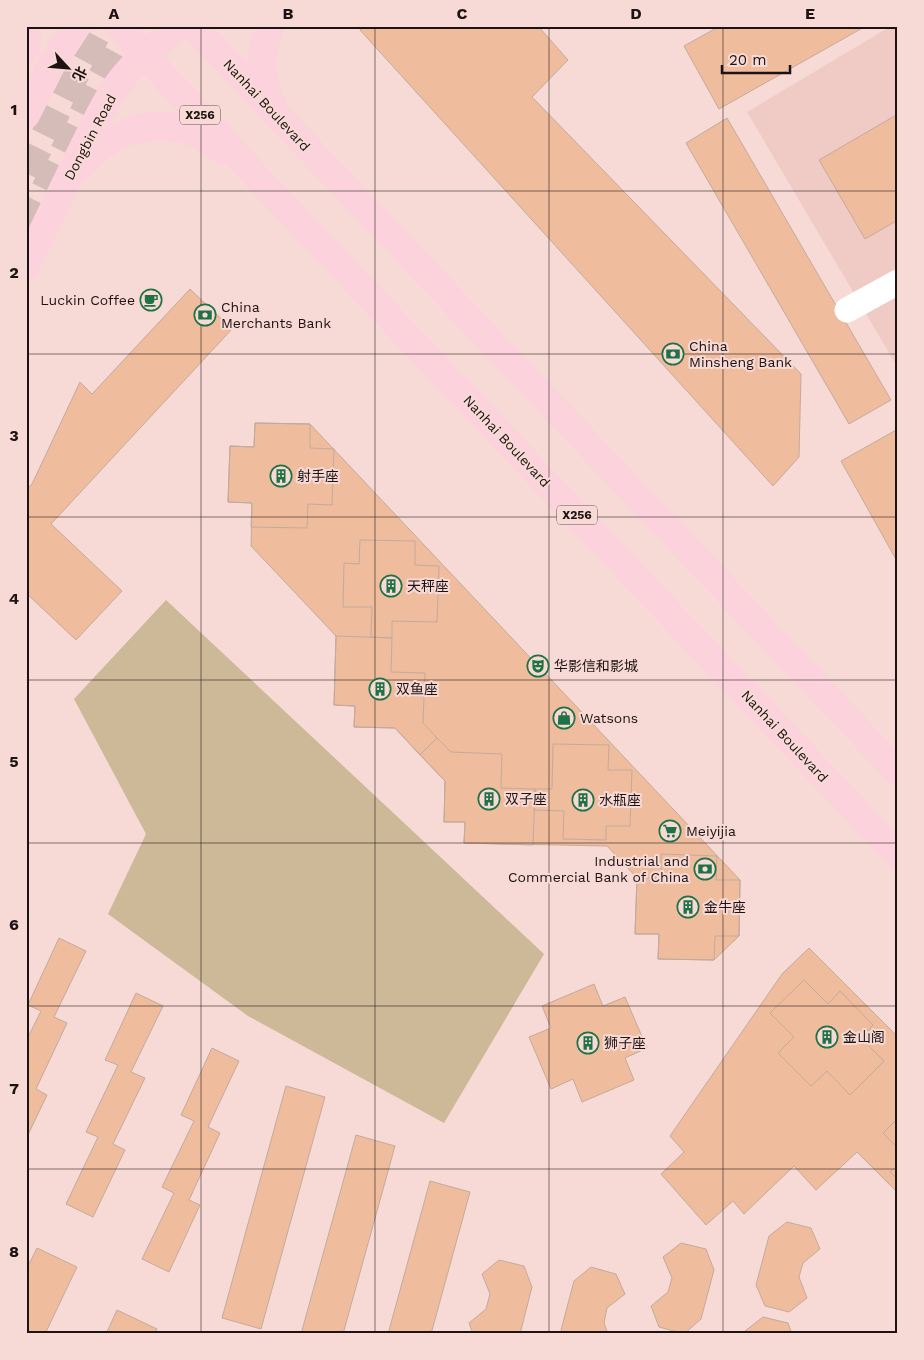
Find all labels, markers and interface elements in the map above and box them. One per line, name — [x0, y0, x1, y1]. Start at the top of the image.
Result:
text: A — [109, 4, 120, 23]
text: B — [283, 4, 294, 23]
text: C — [457, 4, 468, 23]
text: D — [630, 4, 642, 23]
text: E — [805, 4, 815, 23]
north arrow — [42, 42, 92, 92]
scale bar — [722, 42, 789, 74]
text: 20 m — [729, 51, 767, 69]
street label: Nanhai Boulevard — [220, 56, 314, 154]
text: 北 — [69, 64, 90, 83]
street label: Dongbin Road — [61, 91, 119, 183]
text: 1 — [11, 100, 17, 119]
road number: X256 — [180, 106, 220, 124]
text: 2 — [9, 263, 19, 282]
cafe icon: Luckin Coffee — [139, 288, 163, 312]
place label: Luckin Coffee — [40, 292, 135, 308]
place label: China Merchants Bank — [221, 299, 331, 331]
bank icon: China Merchants Bank — [193, 303, 217, 327]
place label: China Minsheng Bank — [689, 338, 792, 370]
bank icon: China Minsheng Bank — [661, 342, 685, 366]
street label: Nanhai Boulevard — [460, 392, 554, 490]
text: 3 — [9, 426, 19, 445]
building icon: 射手座 — [269, 464, 293, 488]
place label: 射手座 — [297, 468, 339, 484]
road number: X256 — [557, 506, 597, 524]
building icon: 天秤座 — [379, 574, 403, 598]
place label: 天秤座 — [407, 578, 449, 594]
text: 4 — [9, 589, 19, 608]
theatre icon: 华影信和影城 — [526, 654, 550, 678]
place label: 华影信和影城 — [554, 658, 638, 674]
building icon: 双鱼座 — [368, 677, 392, 701]
place label: 双鱼座 — [396, 681, 438, 697]
street label: Nanhai Boulevard — [738, 687, 832, 785]
shop icon: Watsons — [552, 706, 576, 730]
place label: Watsons — [580, 710, 638, 726]
text: 5 — [9, 752, 19, 771]
building icon: 双子座 — [477, 787, 501, 811]
building icon: 水瓶座 — [571, 788, 595, 812]
place label: 双子座 — [505, 791, 547, 807]
place label: 水瓶座 — [599, 792, 641, 808]
supermarket icon: Meiyijia — [658, 819, 682, 843]
place label: Meiyijia — [686, 823, 736, 839]
place label: Industrial and Commercial Bank of China — [508, 853, 689, 885]
bank icon: Industrial and Commercial Bank of China — [693, 857, 717, 881]
building icon: 金牛座 — [676, 895, 700, 919]
place label: 金牛座 — [704, 899, 746, 915]
text: 6 — [9, 915, 19, 934]
building icon: 金山阁 — [815, 1025, 839, 1049]
place label: 金山阁 — [843, 1029, 885, 1045]
building icon: 狮子座 — [576, 1031, 600, 1055]
place label: 狮子座 — [604, 1035, 646, 1051]
text: 7 — [9, 1079, 19, 1098]
text: 8 — [9, 1242, 19, 1261]

